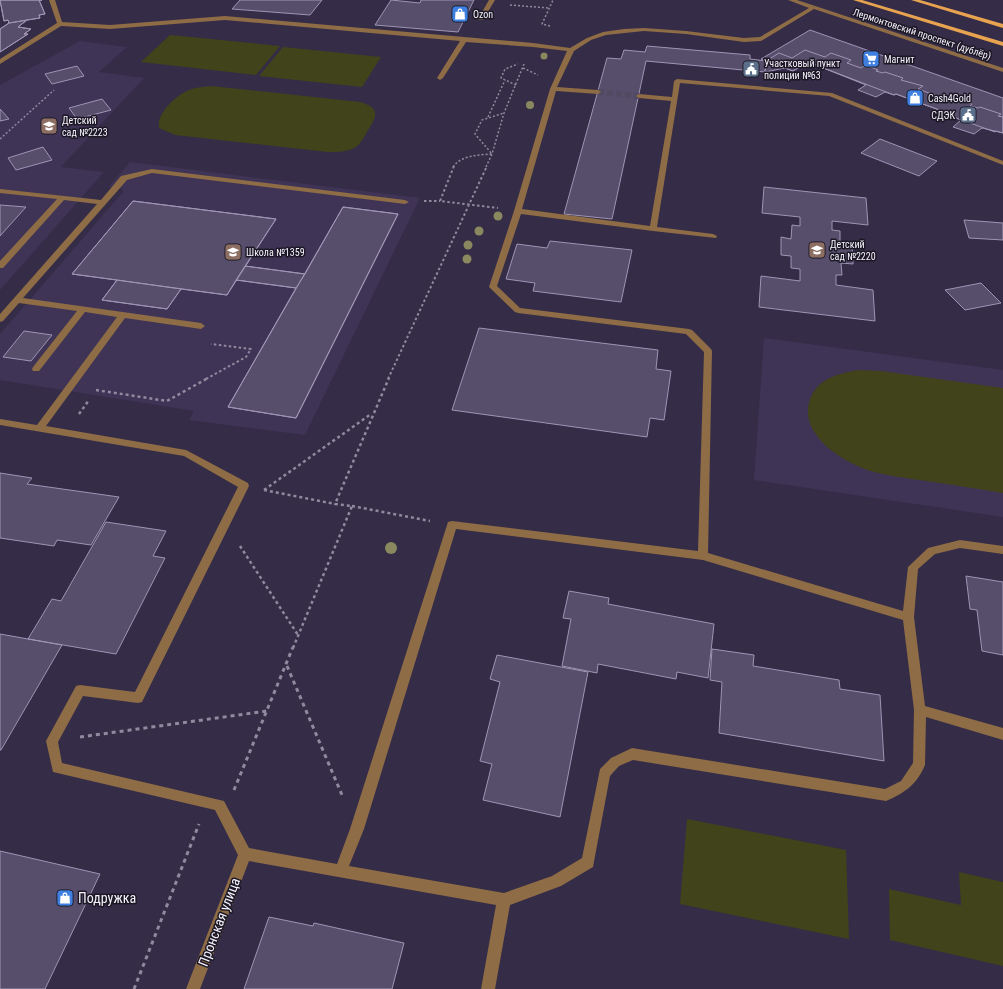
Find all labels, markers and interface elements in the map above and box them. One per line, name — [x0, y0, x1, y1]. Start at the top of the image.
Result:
shop icon: Ozon — [450, 4, 470, 24]
street label: Лермонтовский проспект (дублёр) — [851, 6, 992, 63]
place label: Ozon — [473, 9, 493, 20]
supermarket icon: Магнит — [861, 49, 881, 69]
place label: Магнит — [884, 54, 915, 65]
place label: Участковый пункт полиции №63 — [764, 58, 840, 81]
public building icon: Участковый пункт полиции №63 — [741, 59, 761, 79]
shop icon: Cash4Gold — [905, 88, 925, 108]
place label: Cash4Gold — [928, 93, 971, 104]
public building icon: СДЭК — [958, 105, 978, 125]
place label: СДЭК — [931, 110, 955, 121]
place label: Детский сад №2223 — [62, 115, 108, 138]
school or university icon: Детский сад №2223 — [39, 116, 59, 136]
place label: Детский сад №2220 — [830, 239, 876, 262]
school or university icon: Детский сад №2220 — [807, 240, 827, 260]
school or university icon: Школа №1359 — [223, 242, 243, 262]
place label: Школа №1359 — [246, 247, 305, 258]
street label: Пронская улица — [195, 875, 243, 969]
shop icon: Подружка — [55, 888, 75, 908]
place label: Подружка — [78, 890, 136, 906]

